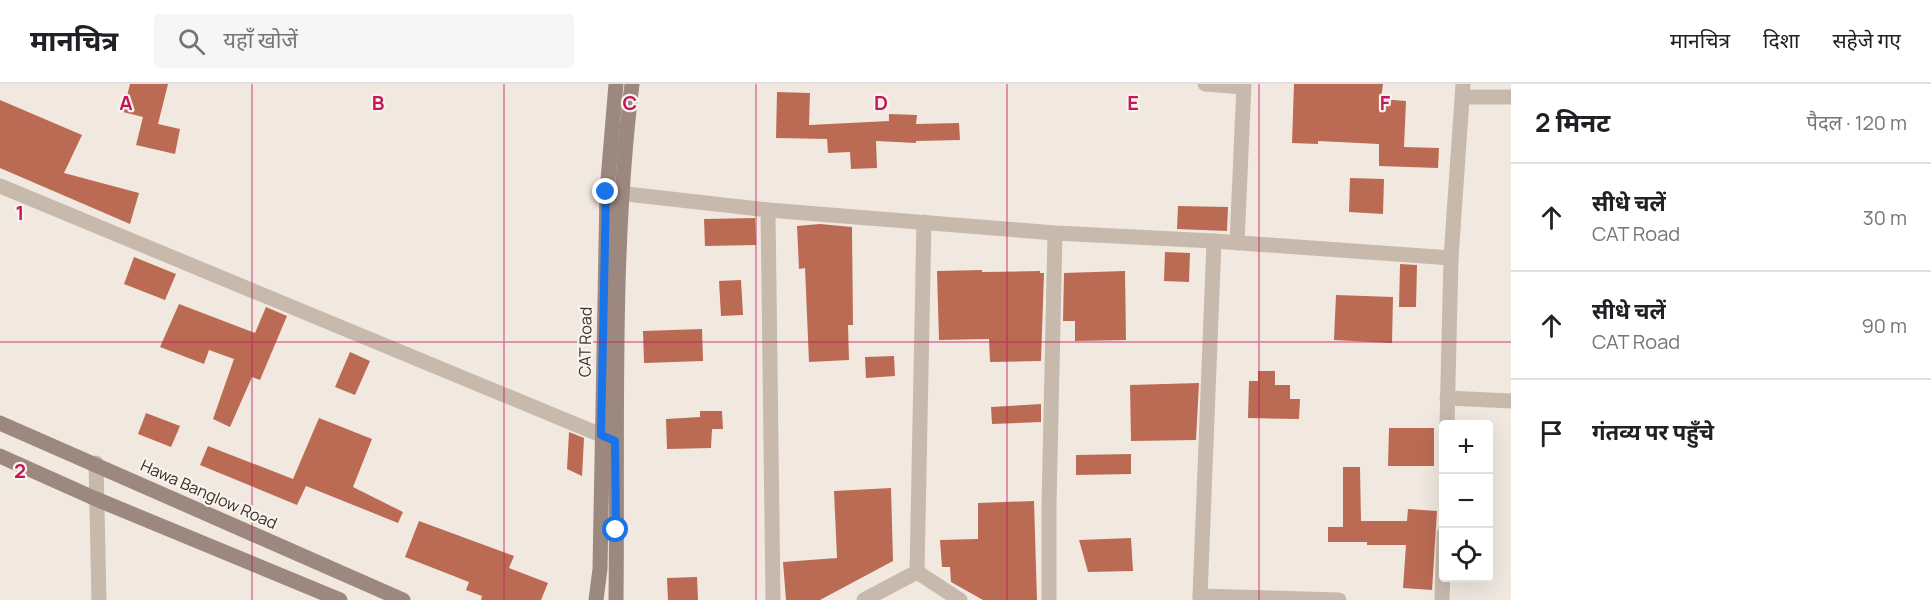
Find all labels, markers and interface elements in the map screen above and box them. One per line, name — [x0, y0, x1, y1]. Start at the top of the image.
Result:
search box — [154, 14, 574, 68]
text: मानचित्र — [30, 21, 118, 59]
icon: search — [175, 25, 208, 58]
text: यहाँ खोजें — [223, 25, 298, 55]
text: मानचित्र — [1670, 26, 1730, 54]
text: दिशा — [1763, 26, 1799, 54]
text: सहेजे गए — [1832, 26, 1901, 54]
text: A — [119, 89, 133, 116]
text: B — [372, 89, 385, 116]
text: C — [623, 89, 637, 116]
text: D — [874, 89, 888, 116]
text: E — [1127, 89, 1139, 116]
text: F — [1380, 89, 1391, 116]
text: 2 मिनट — [1535, 104, 1610, 140]
text: पैदल · 120 m — [1807, 109, 1907, 136]
route end — [592, 178, 618, 204]
text: सीधे चलें — [1592, 188, 1666, 218]
text: 1 — [16, 199, 24, 226]
icon: ahead — [1535, 201, 1568, 234]
text: 30 m — [1863, 204, 1907, 231]
text: CAT Road — [1592, 220, 1680, 247]
text: सीधे चलें — [1592, 296, 1666, 326]
street label: CAT Road — [573, 307, 597, 377]
icon: ahead — [1535, 309, 1568, 342]
text: 90 m — [1861, 312, 1907, 339]
text: CAT Road — [1592, 328, 1680, 355]
icon: arrive — [1535, 417, 1568, 450]
text: गंतव्य पर पहुँचे — [1592, 417, 1714, 447]
map controls — [1439, 420, 1493, 582]
button: + — [1439, 420, 1493, 474]
street label: Hawa Banglow Road — [137, 454, 281, 534]
text: 2 — [14, 457, 26, 484]
button: − — [1439, 474, 1493, 528]
route start — [602, 516, 628, 542]
button: locate — [1439, 528, 1493, 582]

